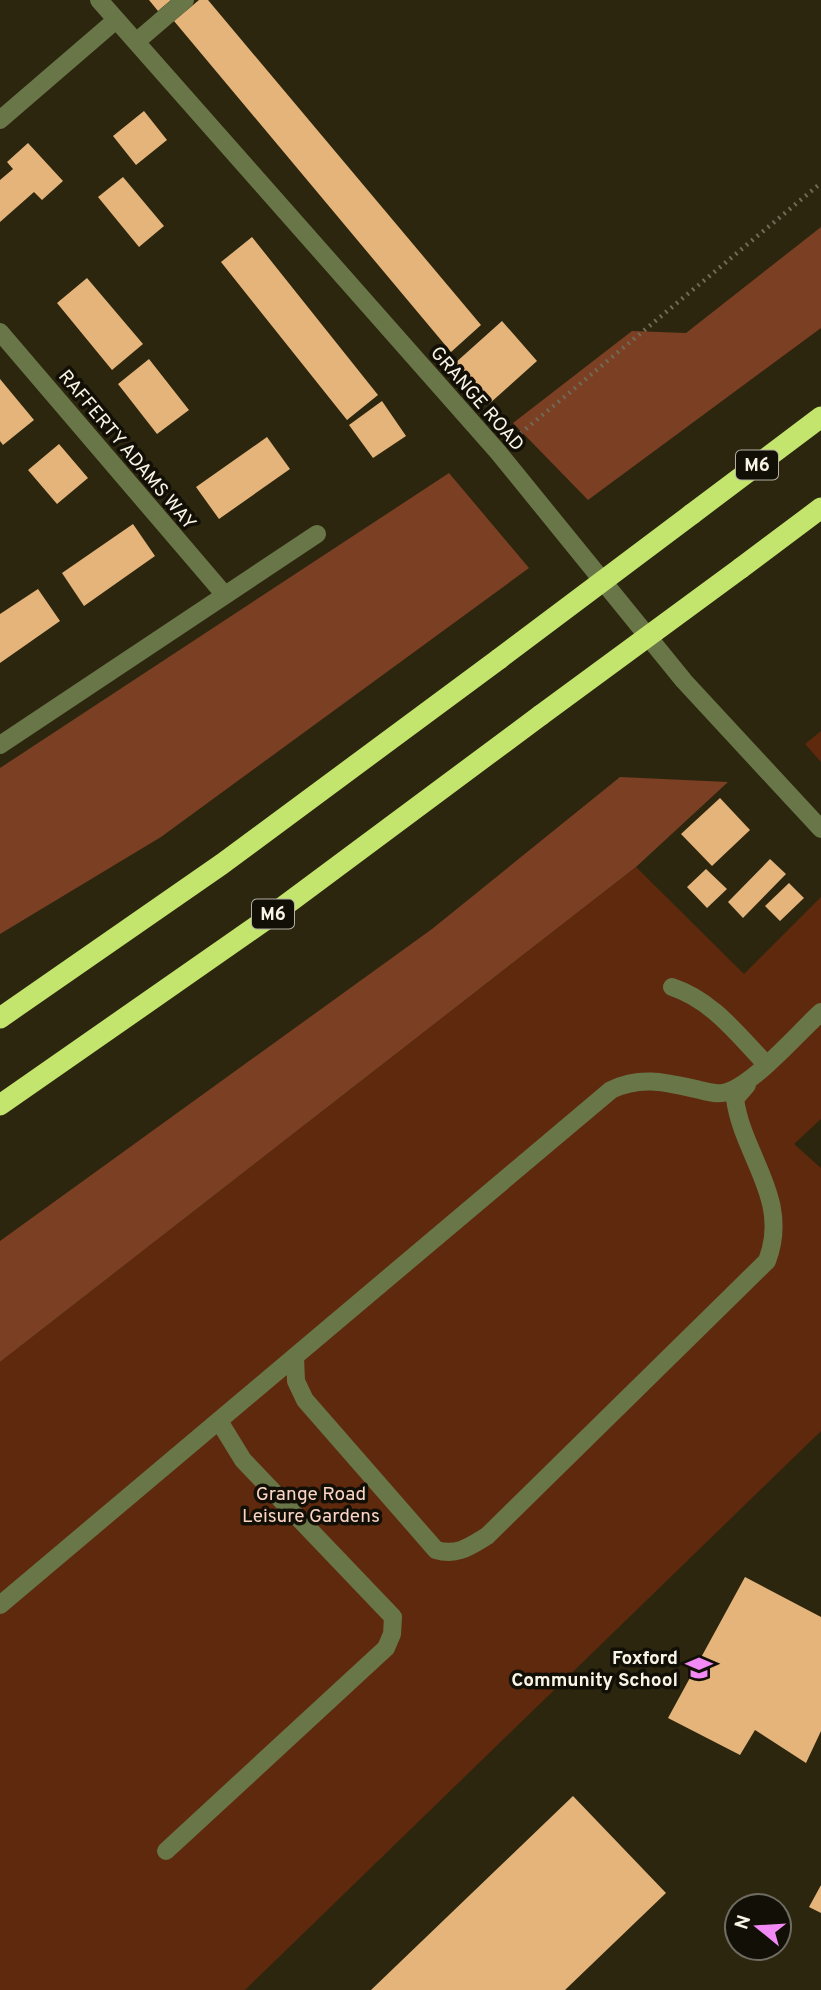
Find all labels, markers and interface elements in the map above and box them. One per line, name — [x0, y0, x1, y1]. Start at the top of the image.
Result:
street label: GRANGE ROAD — [424, 342, 529, 457]
street label: RAFFERTY ADAMS WAY — [52, 365, 201, 535]
road number: M6 — [736, 450, 778, 480]
road number: M6 — [252, 900, 294, 929]
park label: Grange Road Leisure Gardens — [242, 1483, 380, 1529]
place label: Foxford Community School — [511, 1647, 678, 1693]
school or university icon: Foxford Community School — [684, 1653, 714, 1683]
north arrow — [723, 1892, 793, 1962]
text: N — [730, 1912, 757, 1933]

